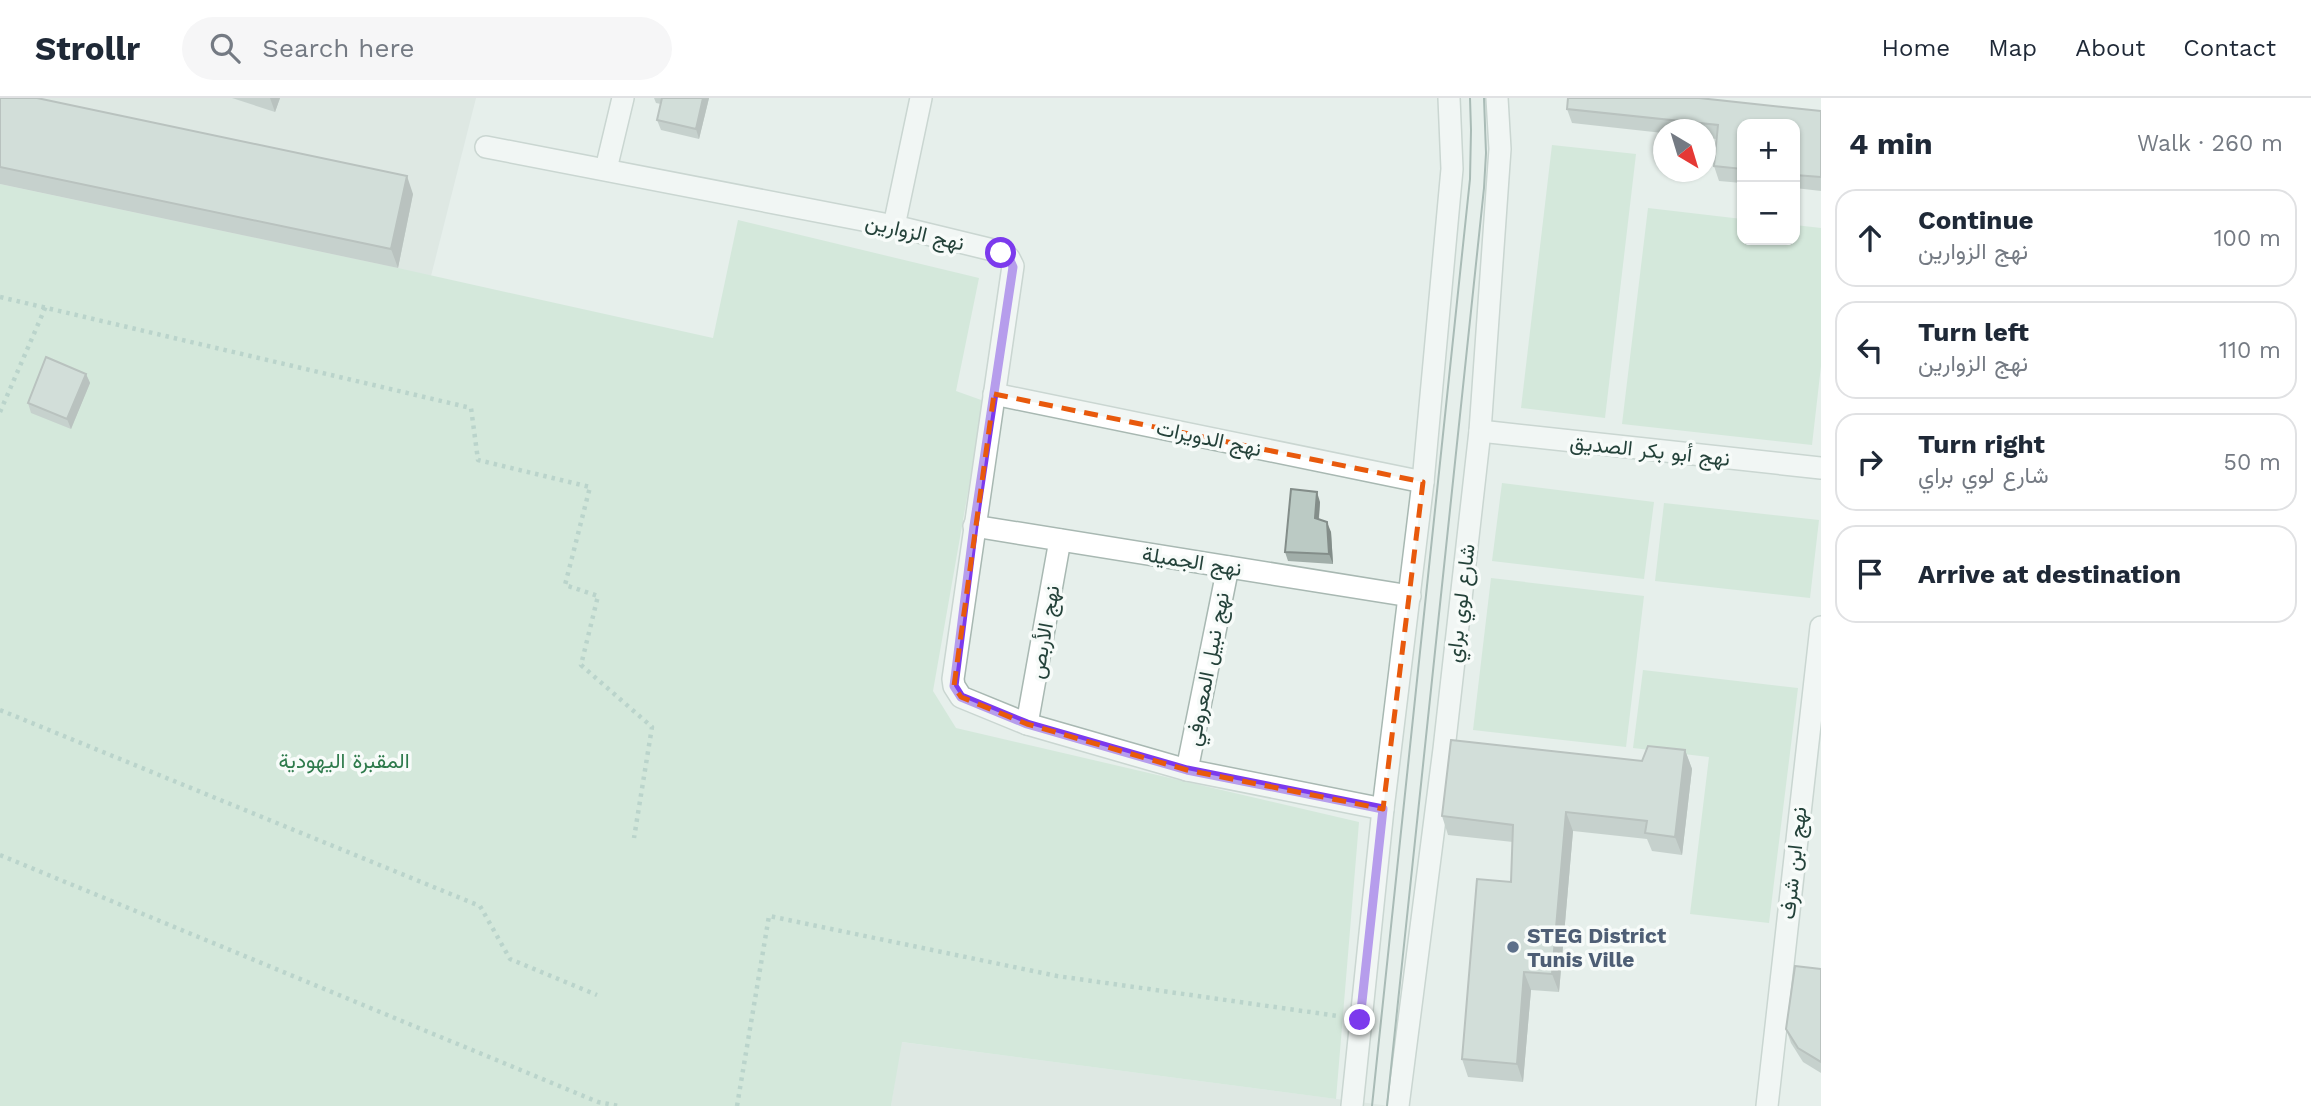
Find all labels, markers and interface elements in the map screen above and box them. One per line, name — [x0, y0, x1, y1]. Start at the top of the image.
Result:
search box — [182, 17, 672, 80]
text: Strollr — [35, 29, 140, 68]
icon: search — [206, 29, 244, 67]
text: Search here — [262, 33, 415, 63]
text: Home — [1882, 34, 1950, 62]
text: Map — [1988, 34, 2037, 62]
text: About — [2075, 34, 2145, 62]
text: Contact — [2183, 34, 2276, 62]
north arrow — [1653, 119, 1716, 182]
map controls — [1737, 119, 1800, 245]
button: + — [1737, 119, 1800, 182]
text: 4 min — [1849, 126, 1933, 161]
text: Walk · 260 m — [2137, 130, 2283, 157]
button: − — [1737, 182, 1800, 245]
text: Continue — [1918, 205, 2034, 235]
street label: نهج الزوارين — [863, 209, 967, 257]
icon: ahead — [1851, 219, 1889, 257]
text: 100 m — [2214, 225, 2281, 252]
route start — [985, 237, 1016, 268]
text: نهج الزوارين — [1918, 238, 2028, 265]
text: Turn left — [1918, 317, 2029, 347]
icon: left — [1851, 331, 1889, 369]
text: 110 m — [2219, 337, 2281, 364]
text: نهج الزوارين — [1918, 350, 2028, 377]
street label: نهج الدويرات — [1154, 415, 1264, 463]
street label: نهج أبو بكر الصديق — [1569, 429, 1731, 473]
text: Turn right — [1918, 429, 2045, 459]
icon: right — [1851, 443, 1889, 481]
text: 50 m — [2224, 449, 2281, 476]
text: شارع لوي براي — [1918, 462, 2049, 489]
street label: نهج الجميلة — [1140, 541, 1244, 583]
street label: شارع لوي براي — [1440, 542, 1485, 664]
icon: arrive — [1851, 555, 1889, 593]
text: Arrive at destination — [1918, 559, 2181, 589]
street label: نهج الأربص — [1023, 583, 1066, 681]
street label: نهج نبيل المعروفي — [1180, 590, 1239, 749]
park label: المقبرة اليهودية — [278, 748, 410, 774]
street label: نهج ابن شرف — [1775, 806, 1813, 921]
place label: STEG District Tunis Ville — [1527, 923, 1666, 972]
marker: STEG District Tunis Ville — [1505, 939, 1521, 955]
route end — [1344, 1004, 1375, 1035]

